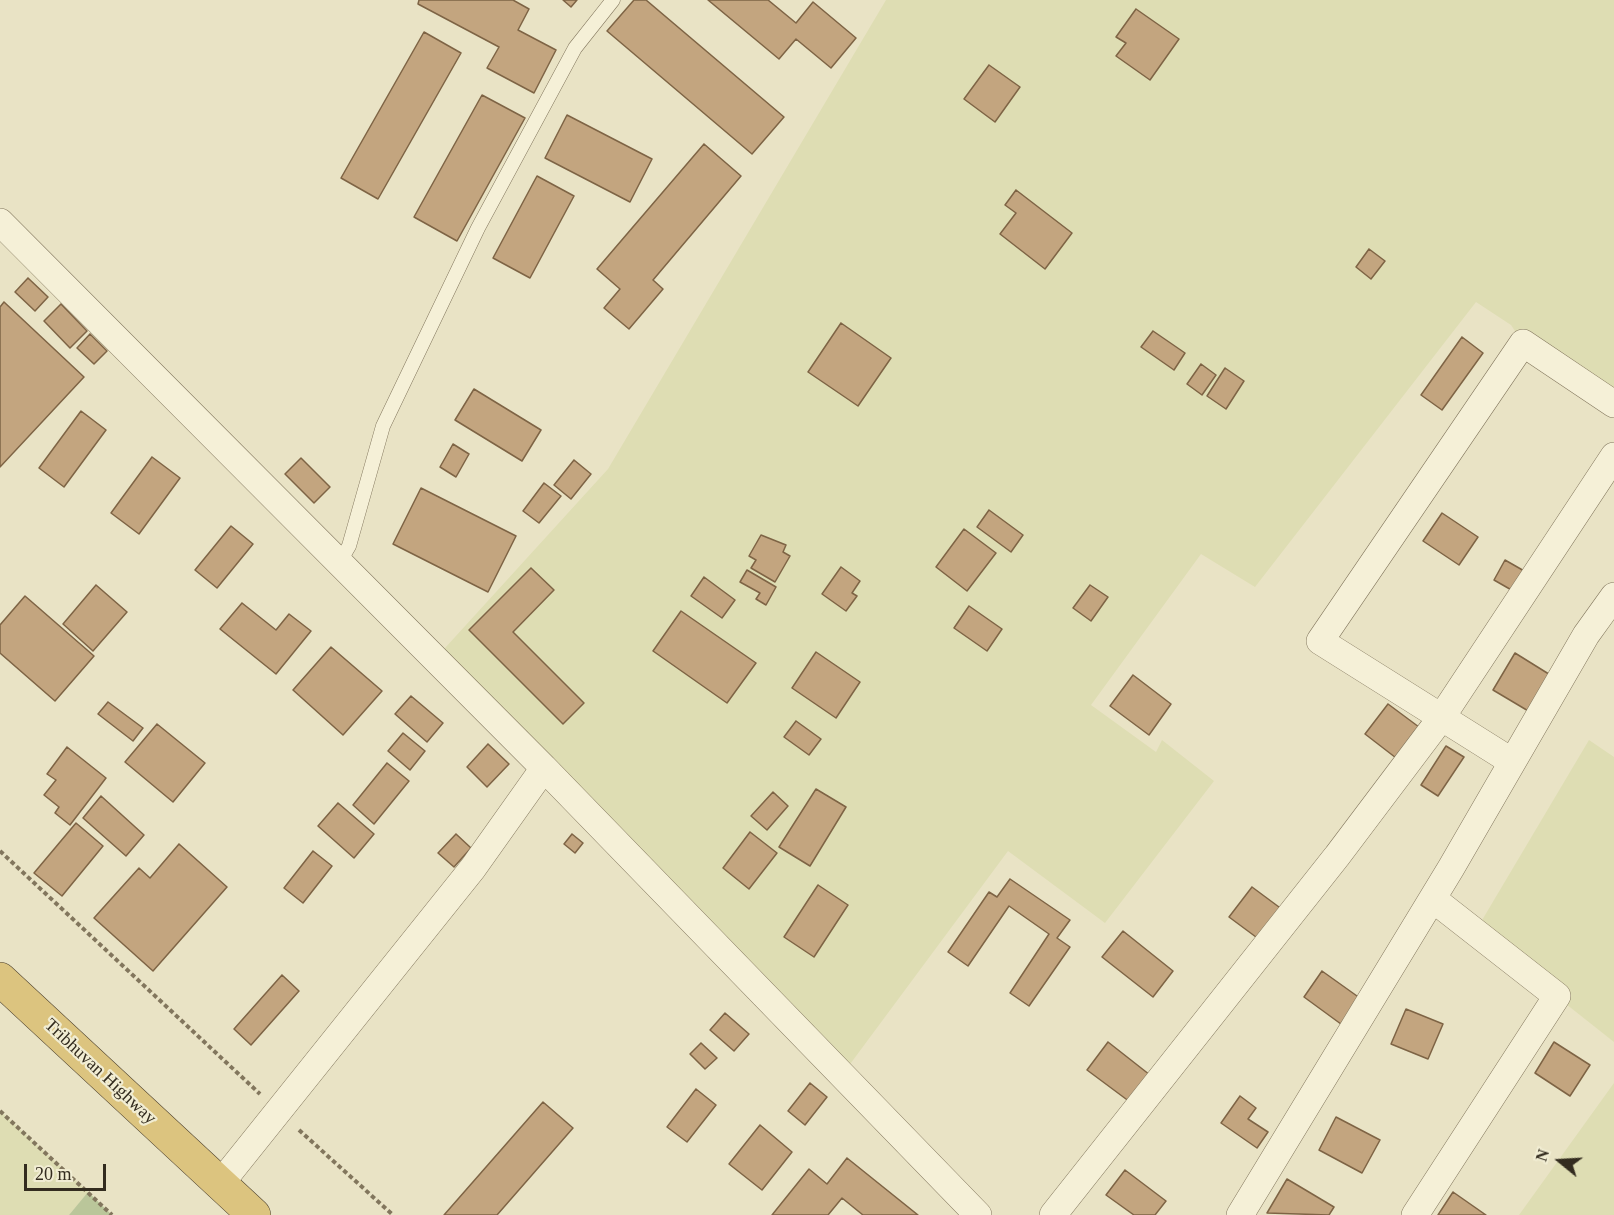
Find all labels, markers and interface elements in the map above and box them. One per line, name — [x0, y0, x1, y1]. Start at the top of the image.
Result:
street label: Tribhuvan Highway — [33, 1008, 167, 1136]
north arrow — [1530, 1131, 1590, 1191]
text: N — [1533, 1147, 1552, 1163]
scale bar — [27, 1152, 110, 1190]
text: 20 m — [35, 1164, 72, 1184]

